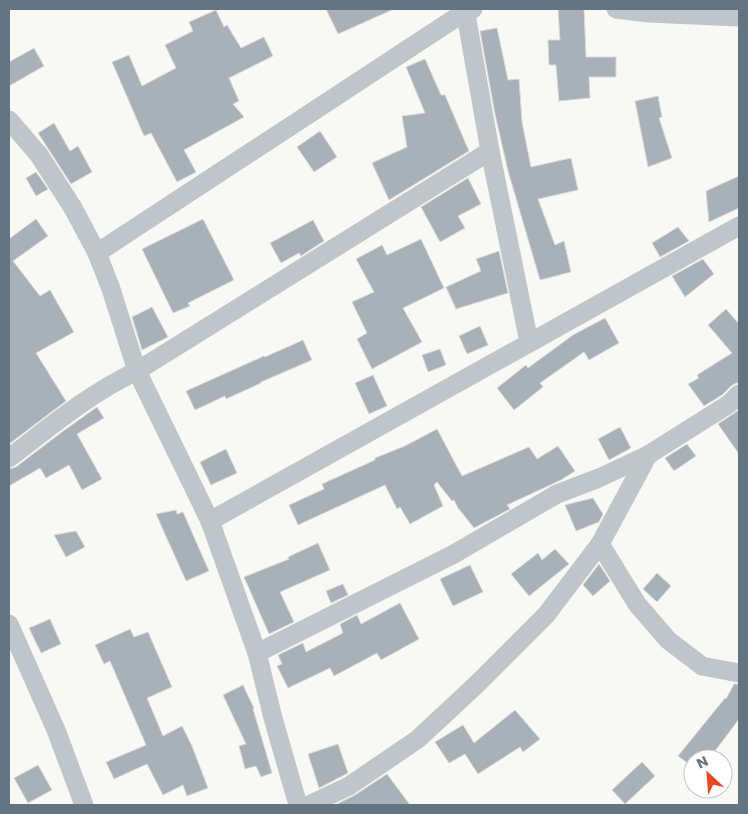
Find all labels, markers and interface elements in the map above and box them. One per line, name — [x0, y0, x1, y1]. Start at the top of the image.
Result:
north arrow — [683, 749, 733, 799]
text: N — [693, 751, 711, 774]

